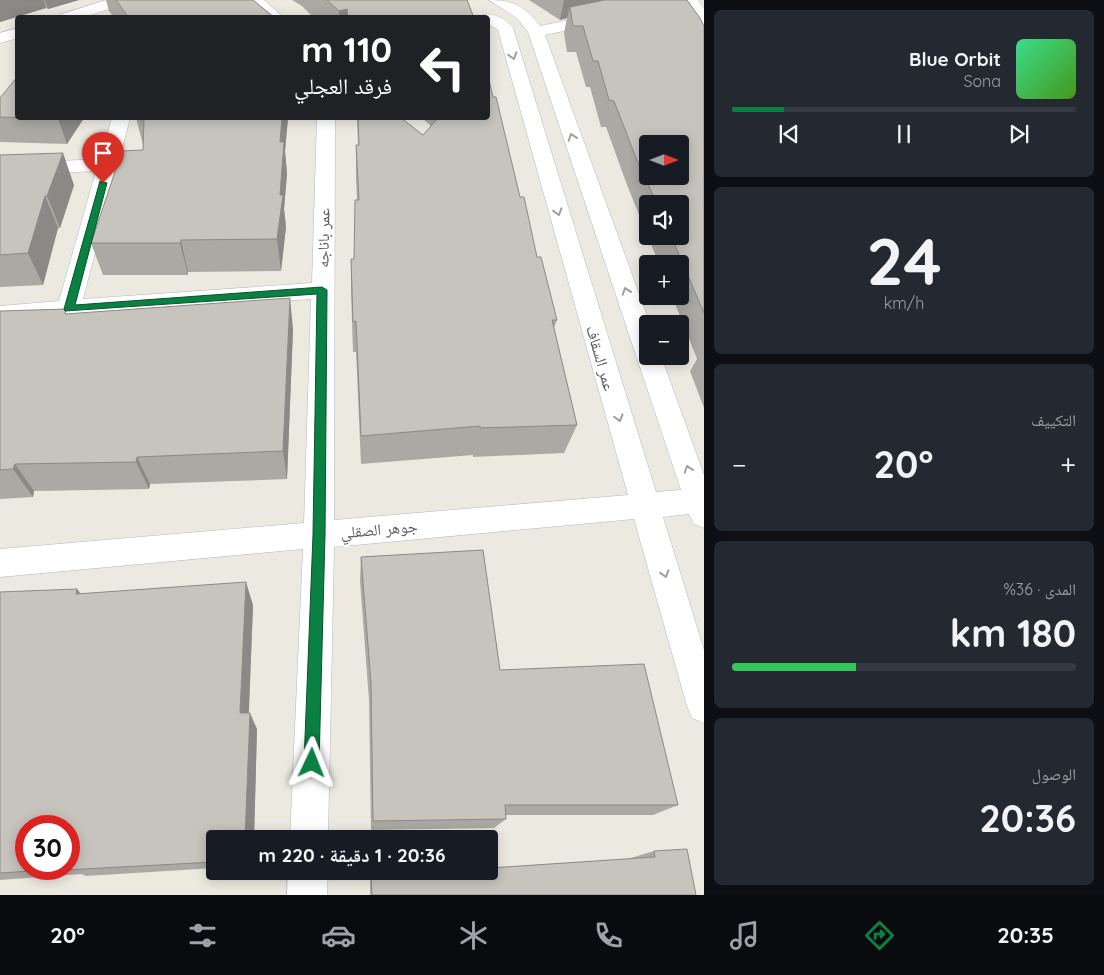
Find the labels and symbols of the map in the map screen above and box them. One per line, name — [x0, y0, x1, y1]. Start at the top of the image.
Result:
one-way arrow — [507, 51, 517, 59]
pin — [82, 132, 124, 183]
one-way arrow — [568, 134, 578, 142]
north arrow — [639, 135, 689, 185]
one-way arrow — [553, 207, 563, 215]
street label: عمر باناجه — [312, 208, 334, 268]
one-way arrow — [622, 287, 632, 296]
street label: عمر السقاف — [582, 323, 620, 393]
one-way arrow — [613, 413, 623, 421]
one-way arrow — [683, 465, 693, 473]
street label: جوهر الصقلي — [340, 516, 419, 545]
one-way arrow — [659, 569, 669, 577]
position arrow — [285, 736, 337, 788]
speed limit sign: 30 — [15, 815, 80, 880]

